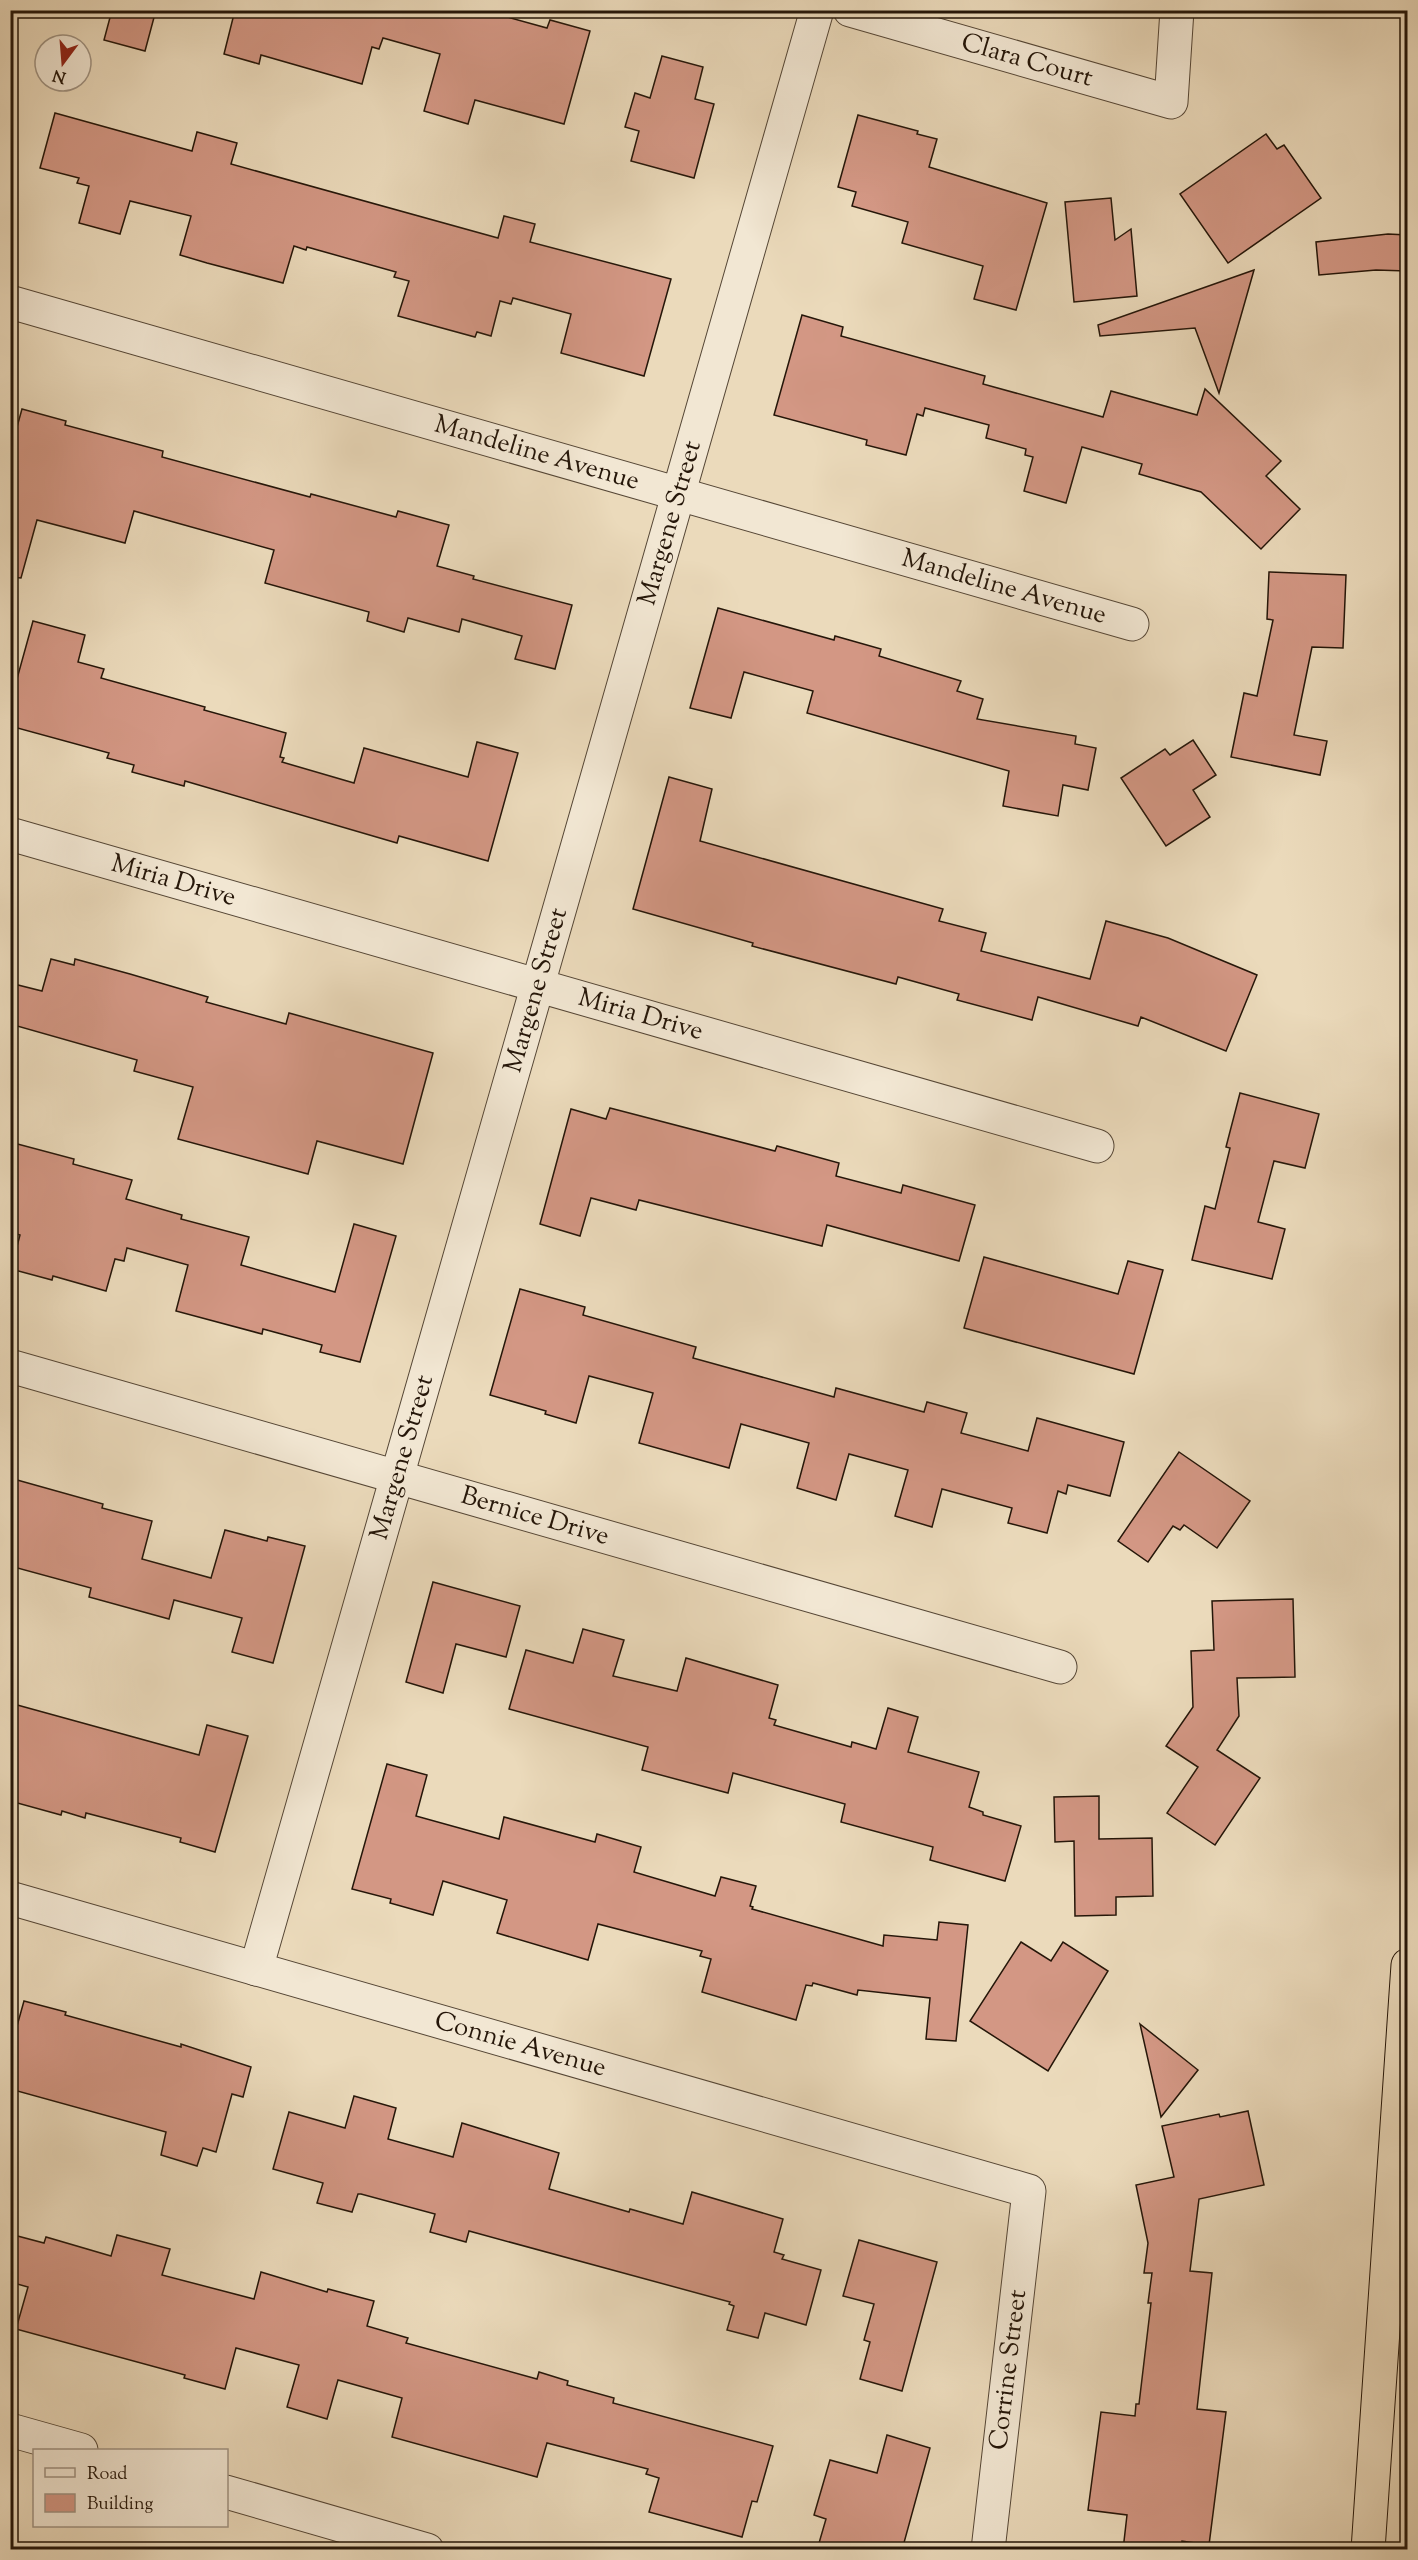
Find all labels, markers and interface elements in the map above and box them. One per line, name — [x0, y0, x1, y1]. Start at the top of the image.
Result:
street label: Clara Court — [957, 24, 1097, 97]
north arrow — [33, 33, 93, 93]
text: N — [50, 62, 69, 88]
street label: Mandeline Avenue — [430, 406, 644, 500]
street label: Margene Street — [629, 436, 711, 610]
street label: Mandeline Avenue — [897, 540, 1111, 634]
street label: Miria Drive — [107, 845, 240, 916]
street label: Margene Street — [495, 903, 577, 1077]
street label: Miria Drive — [574, 979, 707, 1050]
street label: Margene Street — [361, 1371, 444, 1544]
street label: Bernice Drive — [456, 1478, 613, 1555]
street label: Connie Avenue — [430, 2002, 611, 2087]
street label: Corrine Street — [981, 2288, 1037, 2452]
legend — [33, 2449, 228, 2527]
text: Road — [87, 2462, 127, 2488]
text: Building — [87, 2492, 153, 2518]

